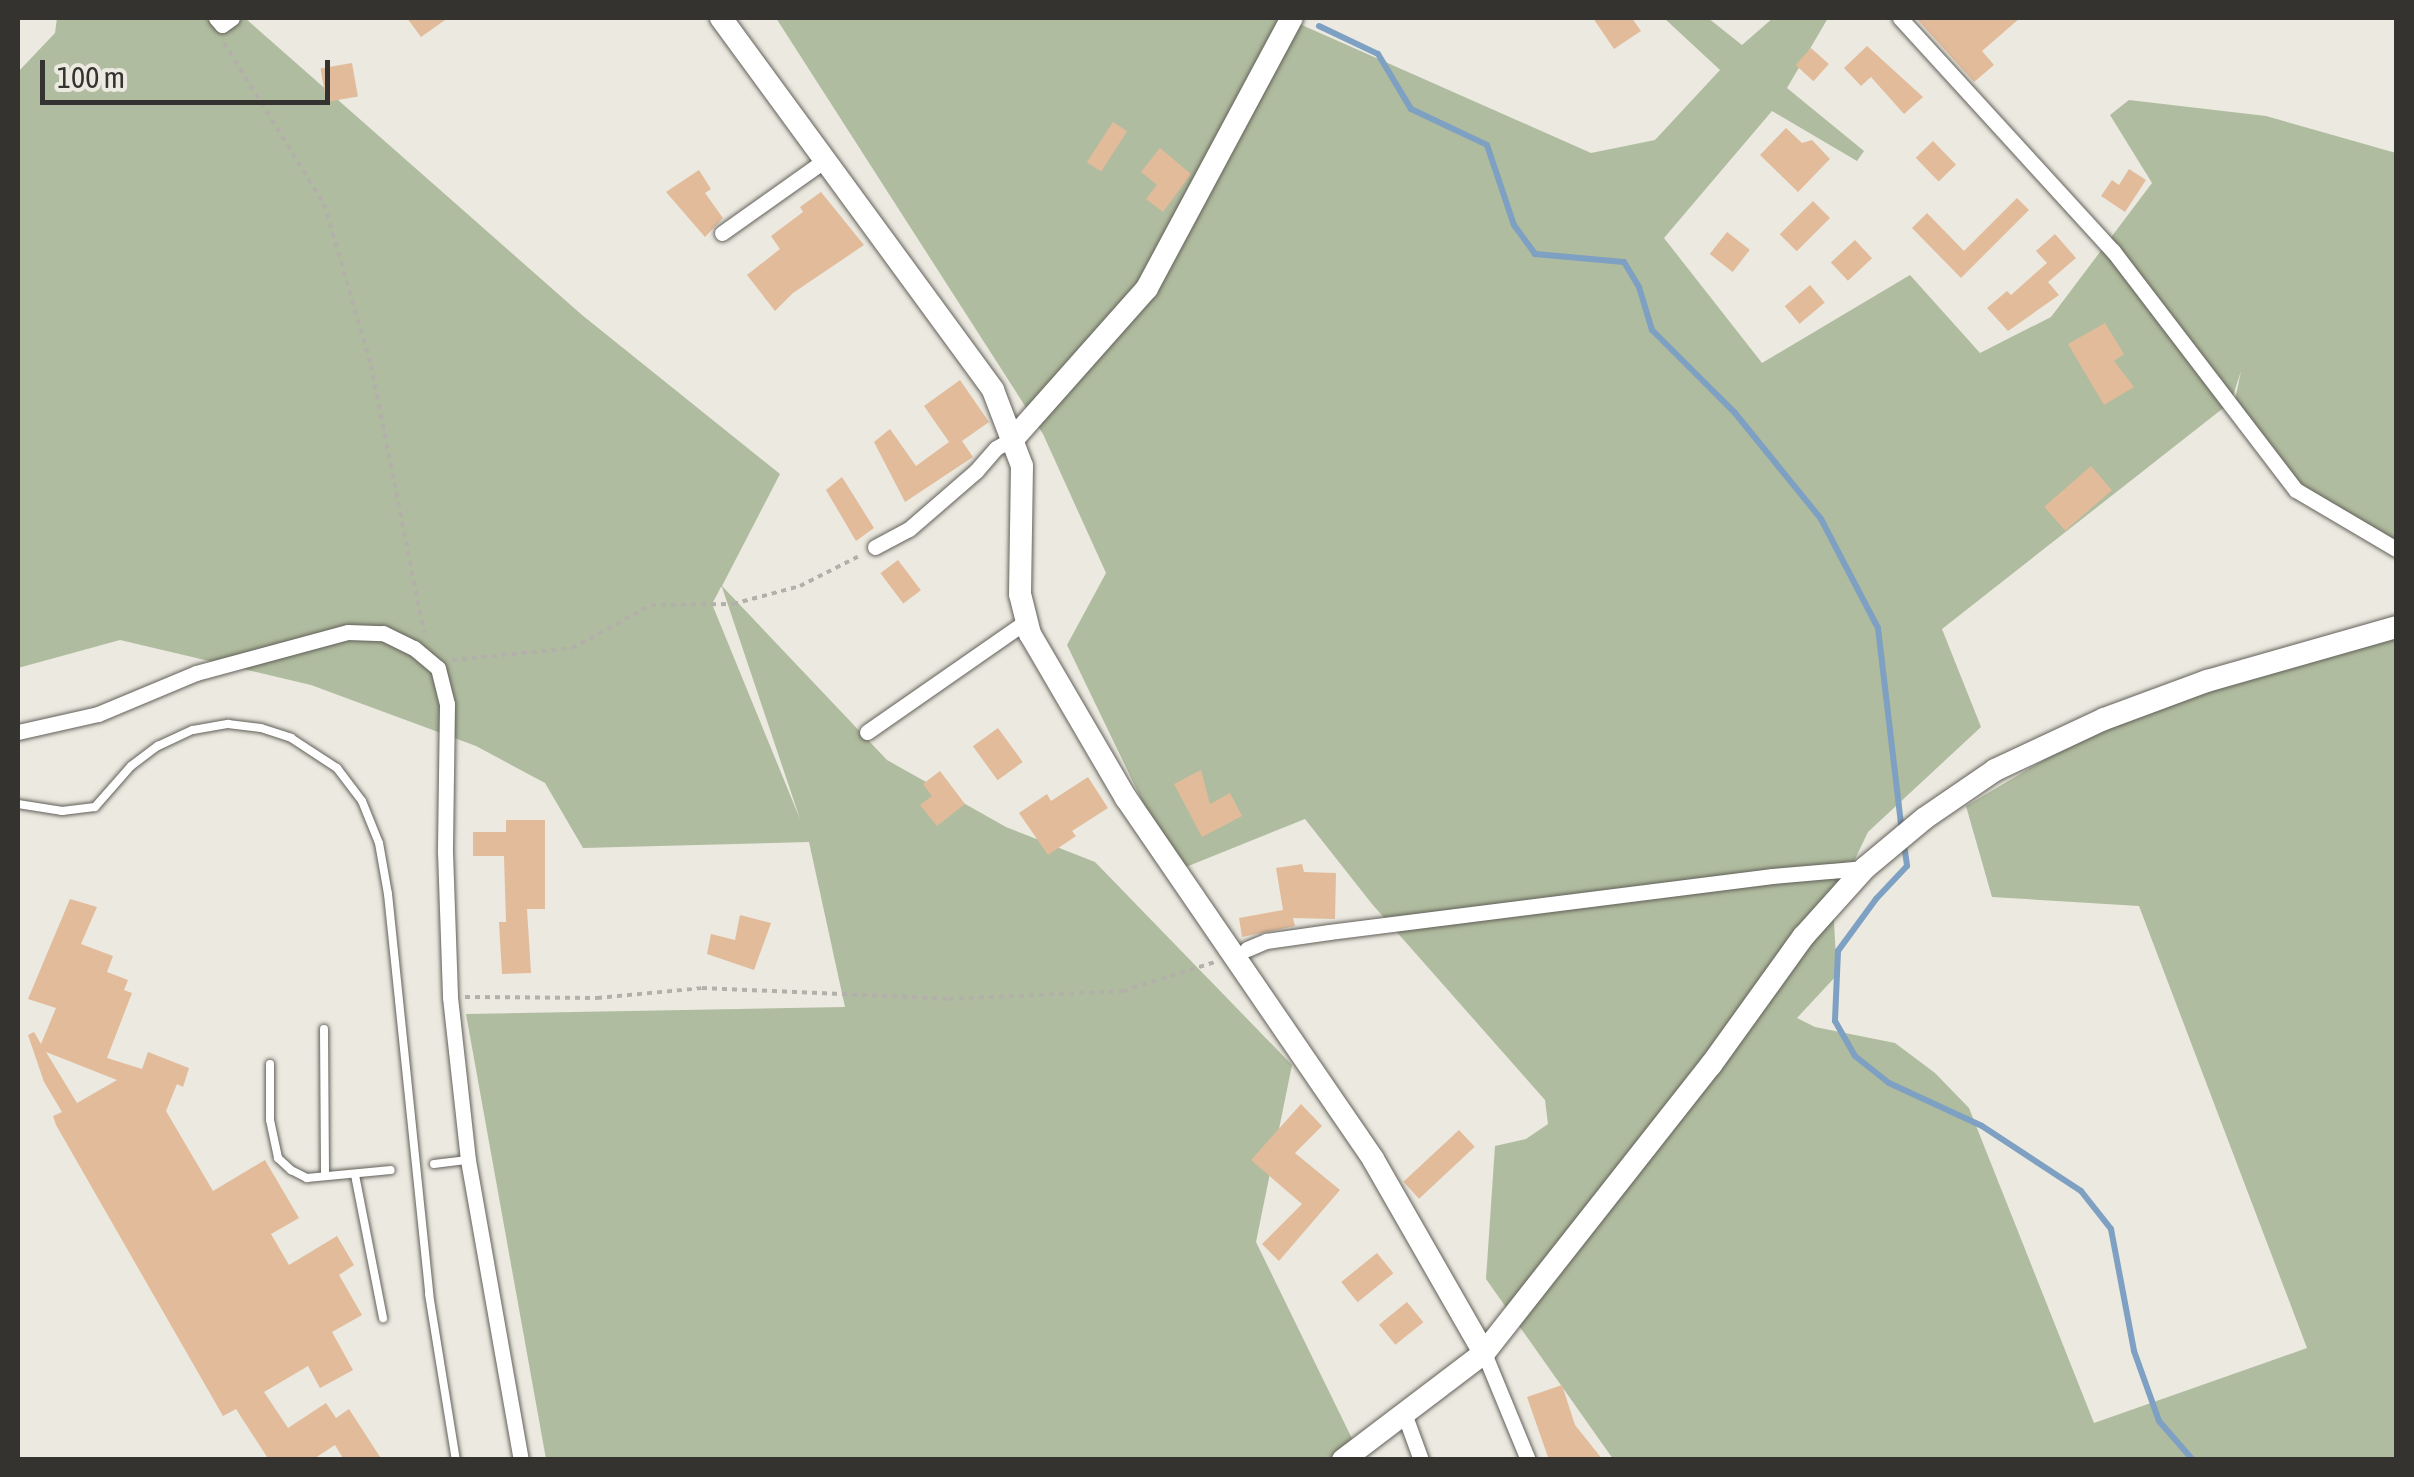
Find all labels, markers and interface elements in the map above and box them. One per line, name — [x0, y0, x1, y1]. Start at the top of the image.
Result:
scale bar — [45, 40, 335, 102]
text: 100 m — [57, 60, 125, 94]

